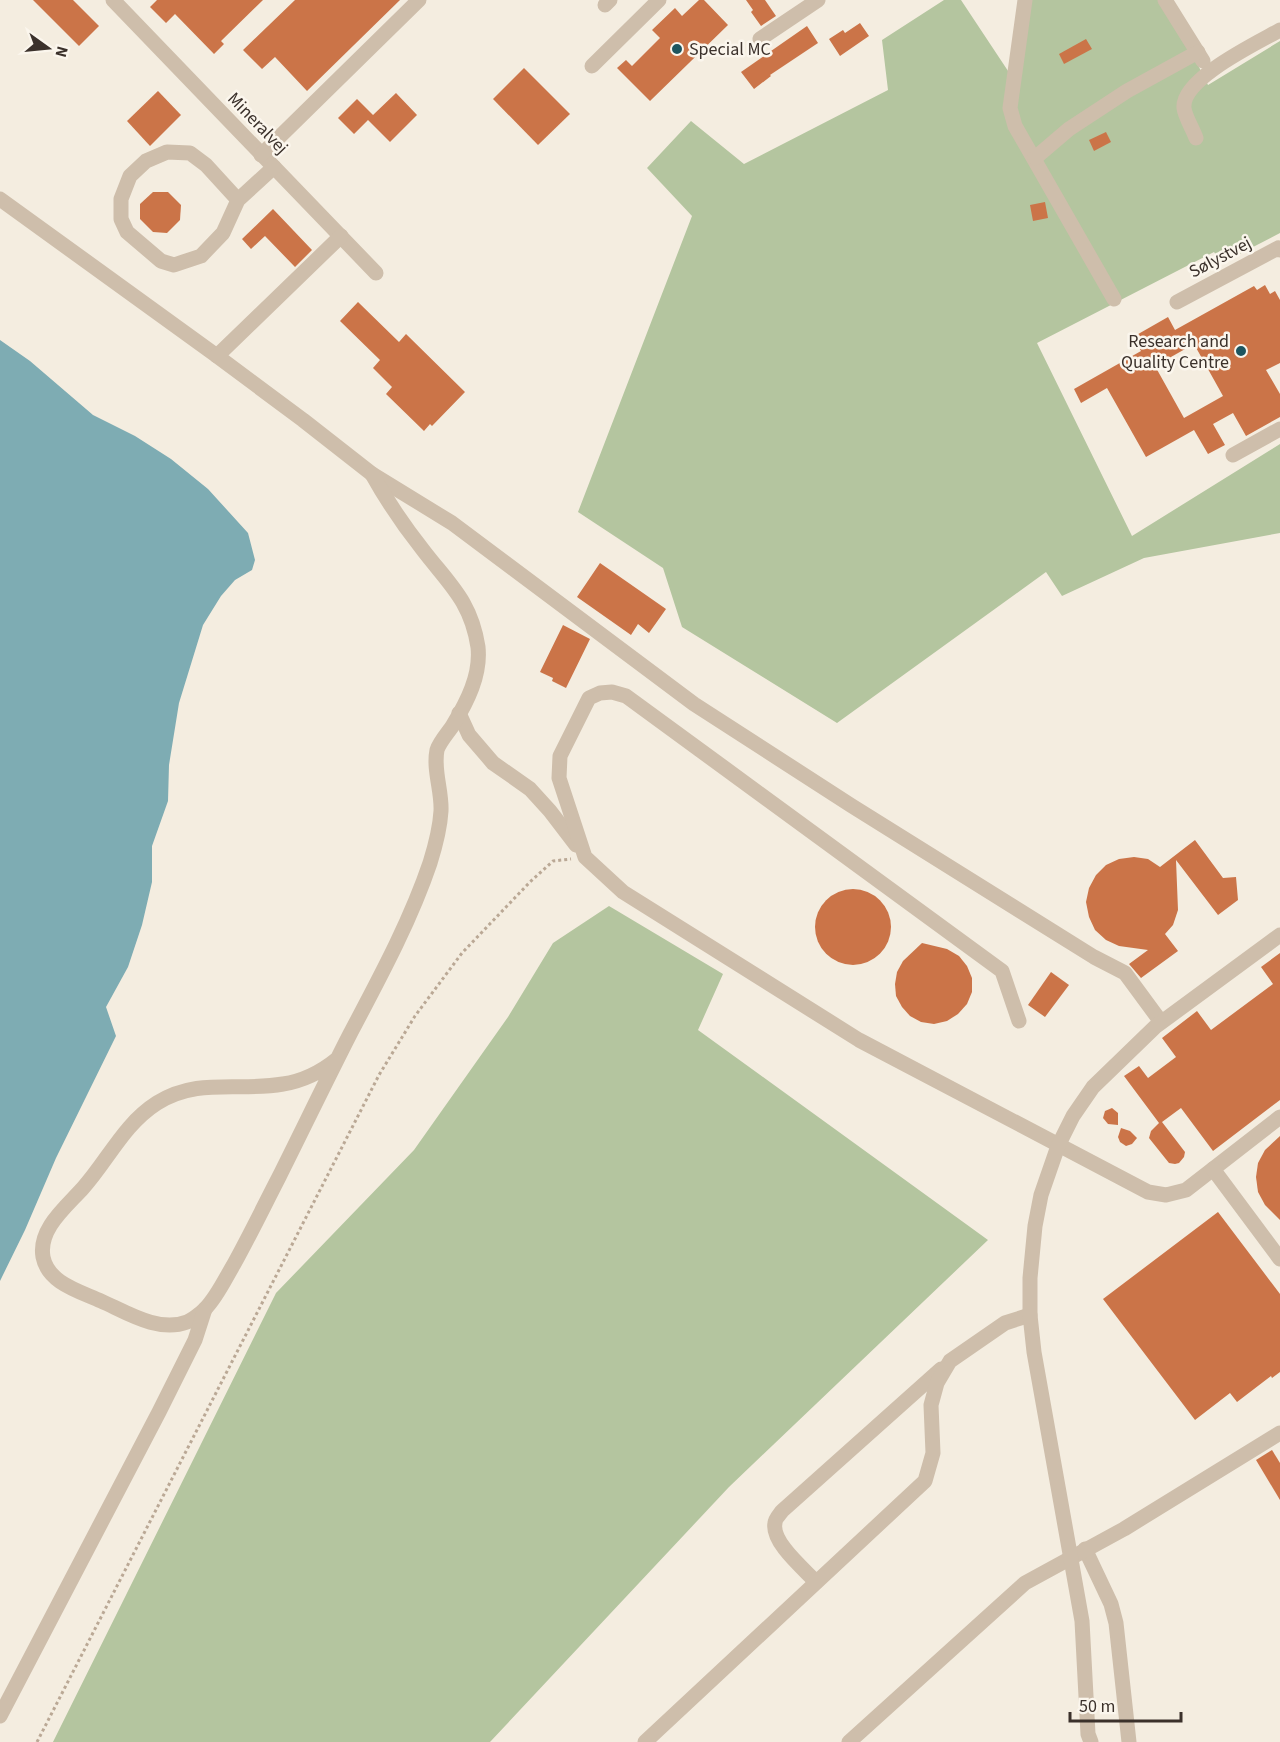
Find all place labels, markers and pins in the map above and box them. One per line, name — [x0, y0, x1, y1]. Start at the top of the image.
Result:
place label: Special MC — [689, 37, 771, 62]
marker: Special MC — [670, 42, 684, 56]
place label: Research and Quality Centre — [1121, 329, 1229, 375]
marker: Research and Quality Centre — [1234, 344, 1248, 358]

